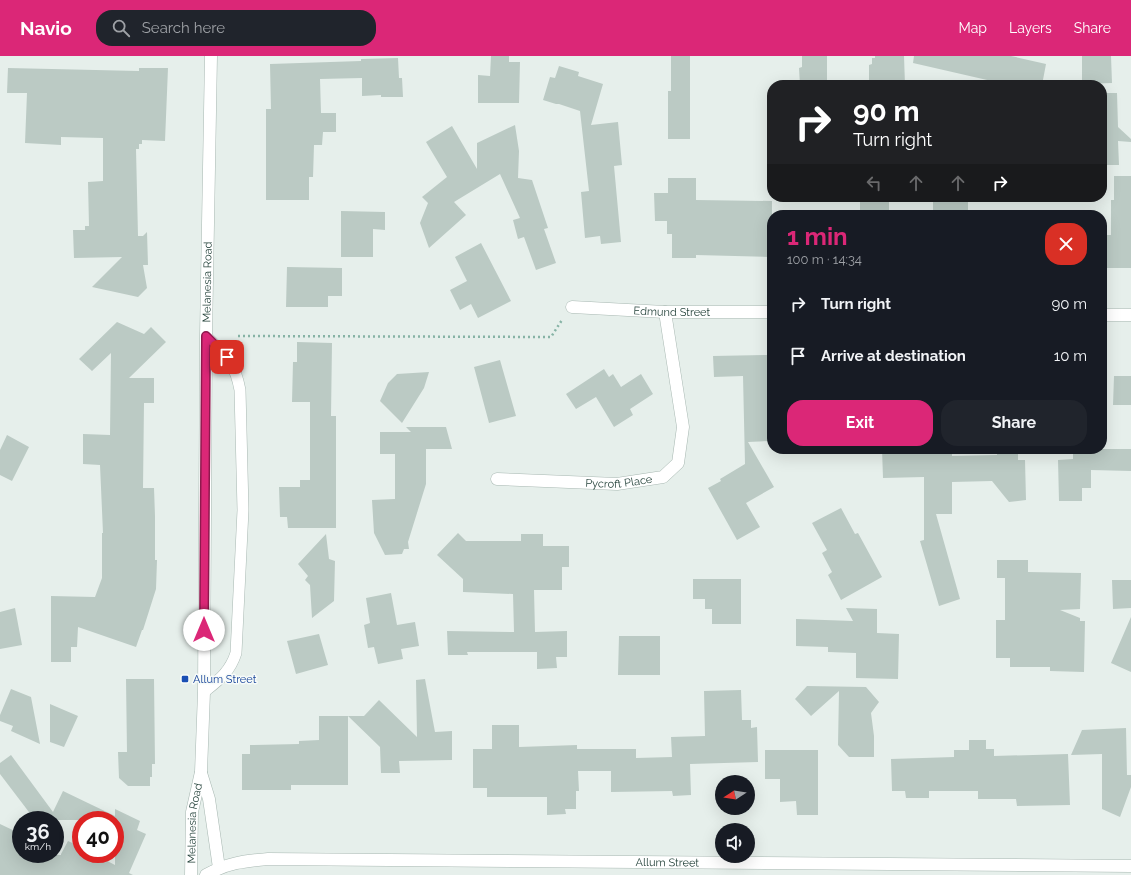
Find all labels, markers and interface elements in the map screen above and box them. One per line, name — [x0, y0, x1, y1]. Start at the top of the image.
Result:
search box — [96, 10, 376, 46]
text: Navio — [20, 17, 72, 39]
icon: search — [110, 17, 132, 39]
text: Search here — [142, 19, 225, 37]
text: Map — [959, 20, 987, 36]
text: Layers — [1009, 20, 1052, 36]
text: Share — [1074, 20, 1111, 36]
text: 90 m — [853, 95, 919, 128]
icon: right — [787, 96, 839, 148]
text: Turn right — [853, 129, 932, 150]
icon: left — [863, 172, 885, 194]
icon: ahead — [905, 172, 927, 194]
icon: ahead — [947, 172, 969, 194]
icon: right — [989, 172, 1011, 194]
text: 1 min — [787, 222, 848, 251]
button: close — [1045, 223, 1087, 265]
street label: Melanesia Road — [200, 241, 214, 323]
text: 100 m · 14:34 — [787, 252, 862, 267]
icon: right — [787, 293, 809, 315]
text: Turn right — [821, 295, 891, 313]
text: 90 m — [1051, 295, 1087, 313]
street label: Edmund Street — [633, 304, 711, 319]
pin — [210, 340, 244, 374]
icon: arrive — [787, 345, 809, 367]
icon: arrive — [216, 346, 238, 368]
text: Arrive at destination — [821, 347, 966, 365]
text: 10 m — [1054, 347, 1087, 365]
button: Exit — [787, 400, 933, 446]
button: Share — [941, 400, 1087, 446]
street label: Pycroft Place — [585, 472, 654, 491]
position arrow — [183, 609, 225, 651]
place label: Allum Street — [193, 673, 257, 686]
marker: Allum Street — [180, 674, 190, 684]
north arrow — [715, 775, 755, 815]
map controls — [715, 775, 755, 863]
street label: Melanesia Road — [185, 782, 205, 864]
speed limit sign: 40 — [72, 811, 124, 863]
text: 36 — [26, 820, 50, 844]
button: sound — [715, 823, 755, 863]
text: km/h — [25, 841, 51, 852]
street label: Allum Street — [636, 855, 699, 869]

